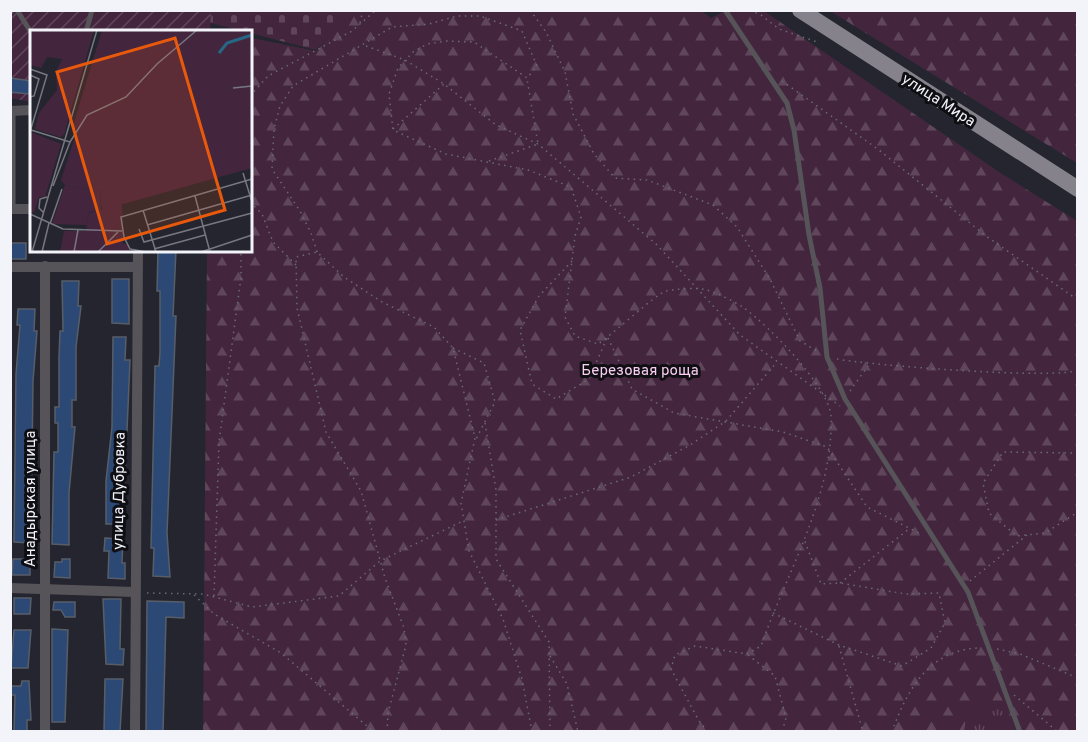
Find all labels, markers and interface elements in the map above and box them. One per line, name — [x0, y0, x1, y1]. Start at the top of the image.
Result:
inset map — [30, 30, 252, 252]
street label: улица Мира — [898, 70, 978, 132]
park label: Березовая роща — [581, 362, 699, 381]
street label: Анадырская улица — [22, 431, 41, 567]
street label: улица Дубровка — [109, 432, 131, 550]

